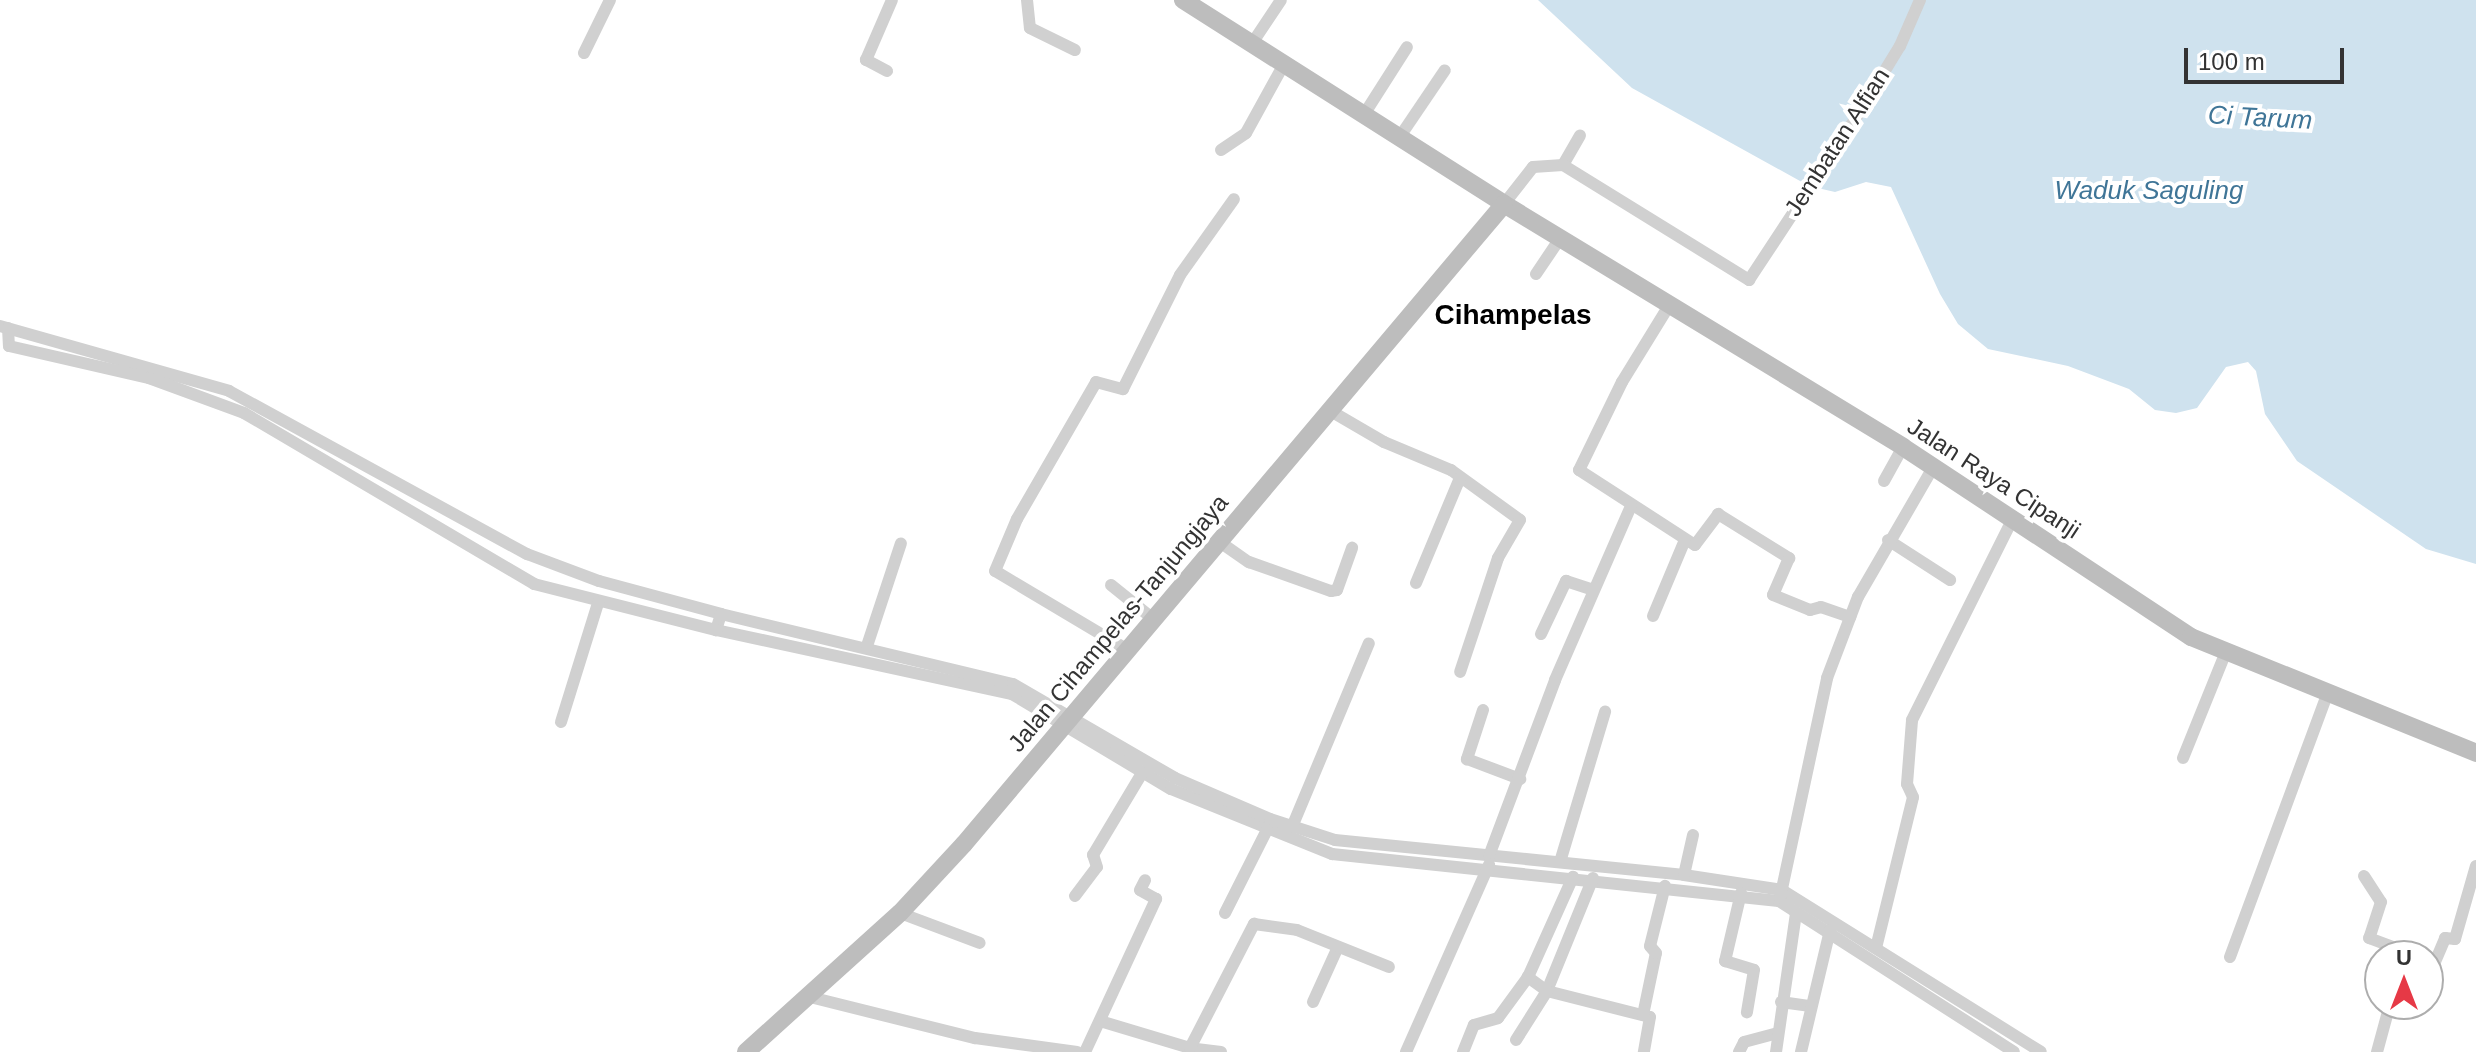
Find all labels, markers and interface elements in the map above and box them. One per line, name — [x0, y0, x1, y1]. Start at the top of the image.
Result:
scale bar — [2188, 32, 2348, 82]
text: 100 m — [2198, 48, 2265, 75]
street label: Jembatan Alfian — [1778, 62, 1896, 222]
water label: Ci Tarum — [2207, 100, 2313, 136]
water label: Waduk Saguling — [2055, 175, 2243, 207]
district label: Cihampelas — [1434, 298, 1592, 332]
street label: Jalan Raya Cipanji — [1902, 411, 2086, 545]
street label: Jalan Cihampelas-Tanjungjaya — [1002, 489, 1234, 757]
north arrow — [2364, 940, 2444, 1020]
text: U — [2396, 945, 2412, 970]

